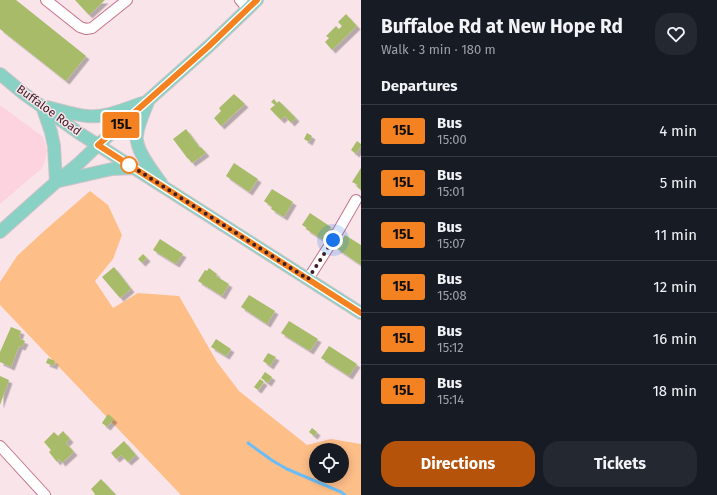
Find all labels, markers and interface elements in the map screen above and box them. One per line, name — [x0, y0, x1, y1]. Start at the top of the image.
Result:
button: heart — [655, 13, 697, 55]
text: Buffaloe Rd at New Hope Rd — [381, 15, 623, 38]
text: Walk · 3 min · 180 m — [381, 42, 496, 57]
text: Departures — [381, 77, 458, 95]
street label: Buffaloe Road — [14, 82, 84, 138]
line badge: 15L — [98, 112, 144, 138]
text: Bus — [437, 114, 462, 132]
text: 15L — [110, 116, 132, 133]
text: 15L — [392, 122, 414, 139]
text: 4 min — [659, 122, 697, 140]
text: 15:00 — [437, 132, 467, 147]
unlabelled marker — [120, 156, 138, 174]
text: Bus — [437, 166, 462, 184]
text: 15L — [392, 174, 414, 191]
text: 5 min — [660, 174, 697, 192]
text: 15:01 — [437, 184, 465, 199]
text: Bus — [437, 218, 462, 236]
text: 15L — [392, 226, 414, 243]
text: 11 min — [654, 226, 697, 244]
your location — [323, 230, 343, 250]
text: 15:07 — [437, 236, 465, 251]
text: Bus — [437, 270, 462, 288]
text: 15L — [392, 278, 414, 295]
text: 12 min — [653, 278, 697, 296]
text: 15:08 — [437, 288, 467, 303]
text: Bus — [437, 322, 462, 340]
text: 15L — [392, 330, 414, 347]
text: 16 min — [653, 330, 697, 348]
text: 15:12 — [437, 340, 464, 355]
text: Bus — [437, 374, 462, 392]
text: 15L — [392, 382, 414, 399]
text: 18 min — [652, 382, 697, 400]
text: 15:14 — [437, 392, 464, 407]
button: Directions — [381, 441, 535, 487]
button: Tickets — [543, 441, 697, 487]
map controls — [309, 443, 349, 483]
button: locate — [309, 443, 349, 483]

